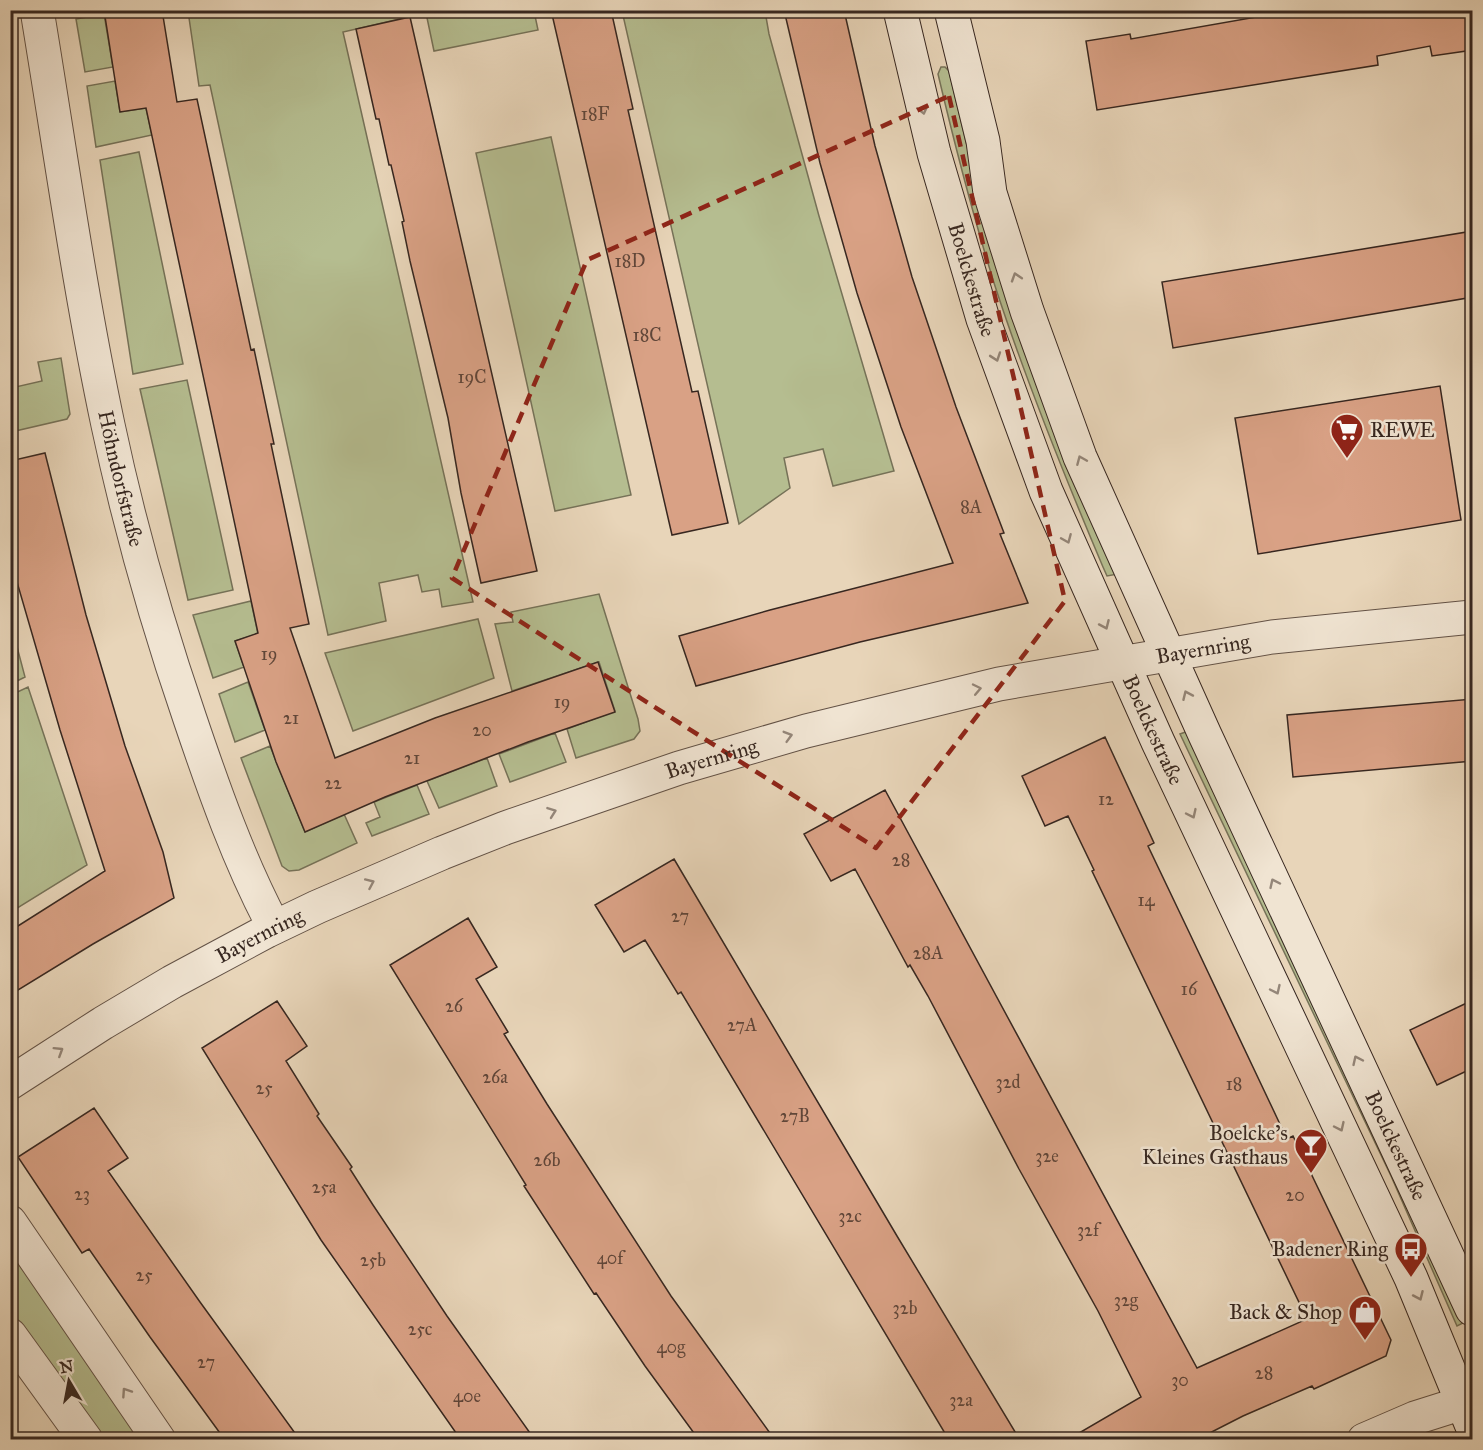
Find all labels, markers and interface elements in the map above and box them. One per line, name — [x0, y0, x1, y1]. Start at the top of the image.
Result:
house number: 18F — [581, 103, 609, 125]
one-way arrow — [916, 105, 929, 115]
street label: Boelckestraße — [942, 219, 1001, 340]
house number: 18D — [615, 250, 645, 272]
one-way arrow — [1010, 272, 1023, 283]
house number: 18C — [633, 324, 661, 346]
one-way arrow — [989, 351, 1002, 362]
house number: 19C — [458, 366, 486, 388]
street label: Höhndorfstraße — [92, 408, 150, 550]
supermarket icon: REWE — [1329, 412, 1365, 459]
place label: REWE — [1370, 417, 1435, 443]
one-way arrow — [1076, 456, 1088, 467]
house number: 8A — [960, 496, 982, 518]
one-way arrow — [1060, 533, 1072, 544]
one-way arrow — [1098, 618, 1110, 629]
street label: Bayernring — [1154, 628, 1252, 670]
house number: 19 — [261, 643, 277, 665]
street label: Boelckestraße — [1117, 671, 1189, 789]
one-way arrow — [972, 683, 982, 696]
house number: 19 — [554, 691, 570, 713]
one-way arrow — [1182, 691, 1194, 702]
house number: 21 — [283, 707, 299, 729]
house number: 20 — [472, 719, 492, 741]
one-way arrow — [783, 730, 793, 743]
street label: Bayernring — [662, 733, 761, 785]
house number: 21 — [404, 747, 420, 769]
house number: 22 — [324, 772, 342, 794]
house number: 12 — [1098, 788, 1114, 810]
one-way arrow — [546, 806, 556, 819]
one-way arrow — [1185, 807, 1197, 818]
house number: 28 — [892, 849, 910, 871]
one-way arrow — [364, 878, 375, 890]
one-way arrow — [1270, 879, 1282, 890]
house number: 14 — [1137, 889, 1156, 911]
street label: Bayernring — [211, 902, 308, 969]
house number: 27 — [671, 905, 689, 927]
house number: 28A — [913, 942, 943, 964]
house number: 16 — [1181, 978, 1198, 1000]
one-way arrow — [1268, 983, 1280, 994]
house number: 26 — [445, 995, 464, 1017]
house number: 27A — [727, 1014, 757, 1036]
one-way arrow — [53, 1047, 64, 1058]
one-way arrow — [1353, 1055, 1365, 1066]
house number: 26a — [482, 1066, 508, 1088]
house number: 32d — [995, 1071, 1021, 1093]
house number: 18 — [1226, 1073, 1242, 1095]
house number: 25 — [255, 1077, 273, 1099]
street label: Boelckestraße — [1359, 1087, 1433, 1205]
house number: 27B — [780, 1105, 810, 1127]
place label: Boelcke’s Kleines Gasthaus — [1142, 1120, 1288, 1170]
one-way arrow — [1333, 1120, 1345, 1131]
bar icon: Boelcke’s Kleines Gasthaus — [1293, 1127, 1329, 1174]
house number: 32e — [1035, 1145, 1059, 1167]
house number: 26b — [534, 1149, 561, 1171]
house number: 25a — [312, 1176, 337, 1198]
house number: 23 — [74, 1183, 90, 1205]
house number: 20 — [1285, 1184, 1305, 1206]
house number: 32c — [838, 1205, 862, 1227]
house number: 32f — [1077, 1219, 1102, 1241]
bus stop icon: Badener Ring — [1393, 1231, 1429, 1278]
place label: Badener Ring — [1272, 1236, 1388, 1262]
house number: 40f — [597, 1247, 626, 1269]
house number: 25b — [360, 1249, 386, 1271]
house number: 25 — [135, 1264, 153, 1286]
house number: 32g — [1114, 1289, 1139, 1312]
one-way arrow — [1412, 1289, 1424, 1300]
shop icon: Back & Shop — [1347, 1294, 1383, 1341]
house number: 32b — [893, 1297, 918, 1319]
place label: Back & Shop — [1229, 1299, 1342, 1325]
house number: 25c — [408, 1318, 433, 1340]
house number: 40g — [657, 1336, 686, 1359]
north arrow — [39, 1351, 99, 1411]
house number: 27 — [197, 1351, 215, 1373]
text: N — [58, 1356, 75, 1377]
house number: 28 — [1255, 1362, 1273, 1384]
house number: 30 — [1171, 1369, 1189, 1391]
house number: 40e — [453, 1385, 481, 1407]
one-way arrow — [121, 1388, 133, 1398]
house number: 32a — [949, 1389, 973, 1411]

